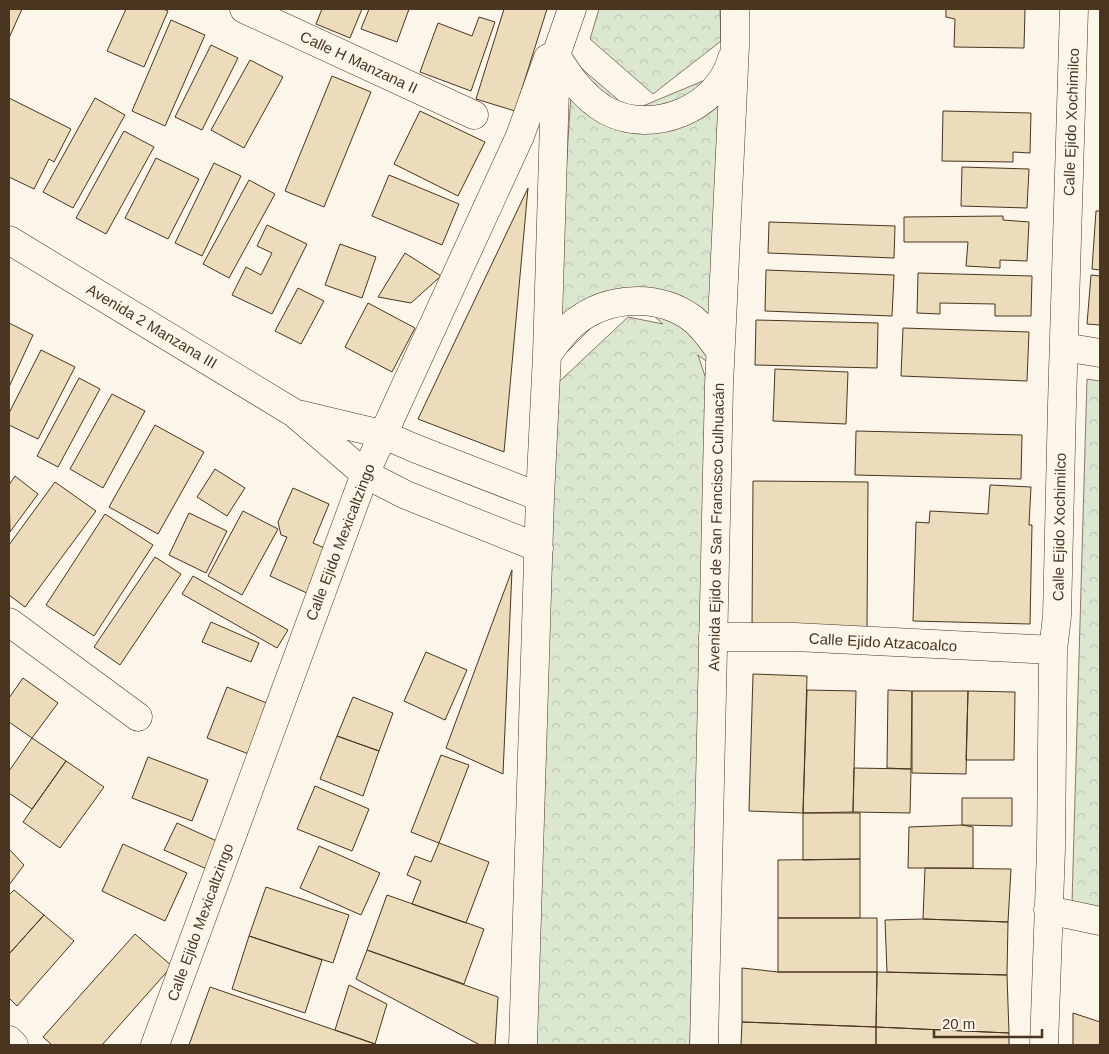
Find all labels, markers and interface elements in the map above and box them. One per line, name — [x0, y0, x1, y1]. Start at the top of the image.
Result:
street label: Calle H Manzana II — [298, 27, 420, 97]
street label: Calle Ejido Xochimilco — [1060, 48, 1082, 196]
street label: Avenida 2 Manzana III — [84, 280, 220, 372]
street label: Avenida Ejido de San Francisco Culhuacán — [705, 383, 727, 671]
street label: Calle Ejido Xochimilco — [1049, 453, 1069, 601]
street label: Calle Ejido Mexicaltzingo — [302, 461, 378, 623]
street label: Calle Ejido Atzacoalco — [808, 630, 958, 654]
street label: Calle Ejido Mexicaltzingo — [163, 841, 237, 1003]
scale bar — [934, 1006, 1042, 1038]
text: 20 m — [942, 1015, 975, 1032]

